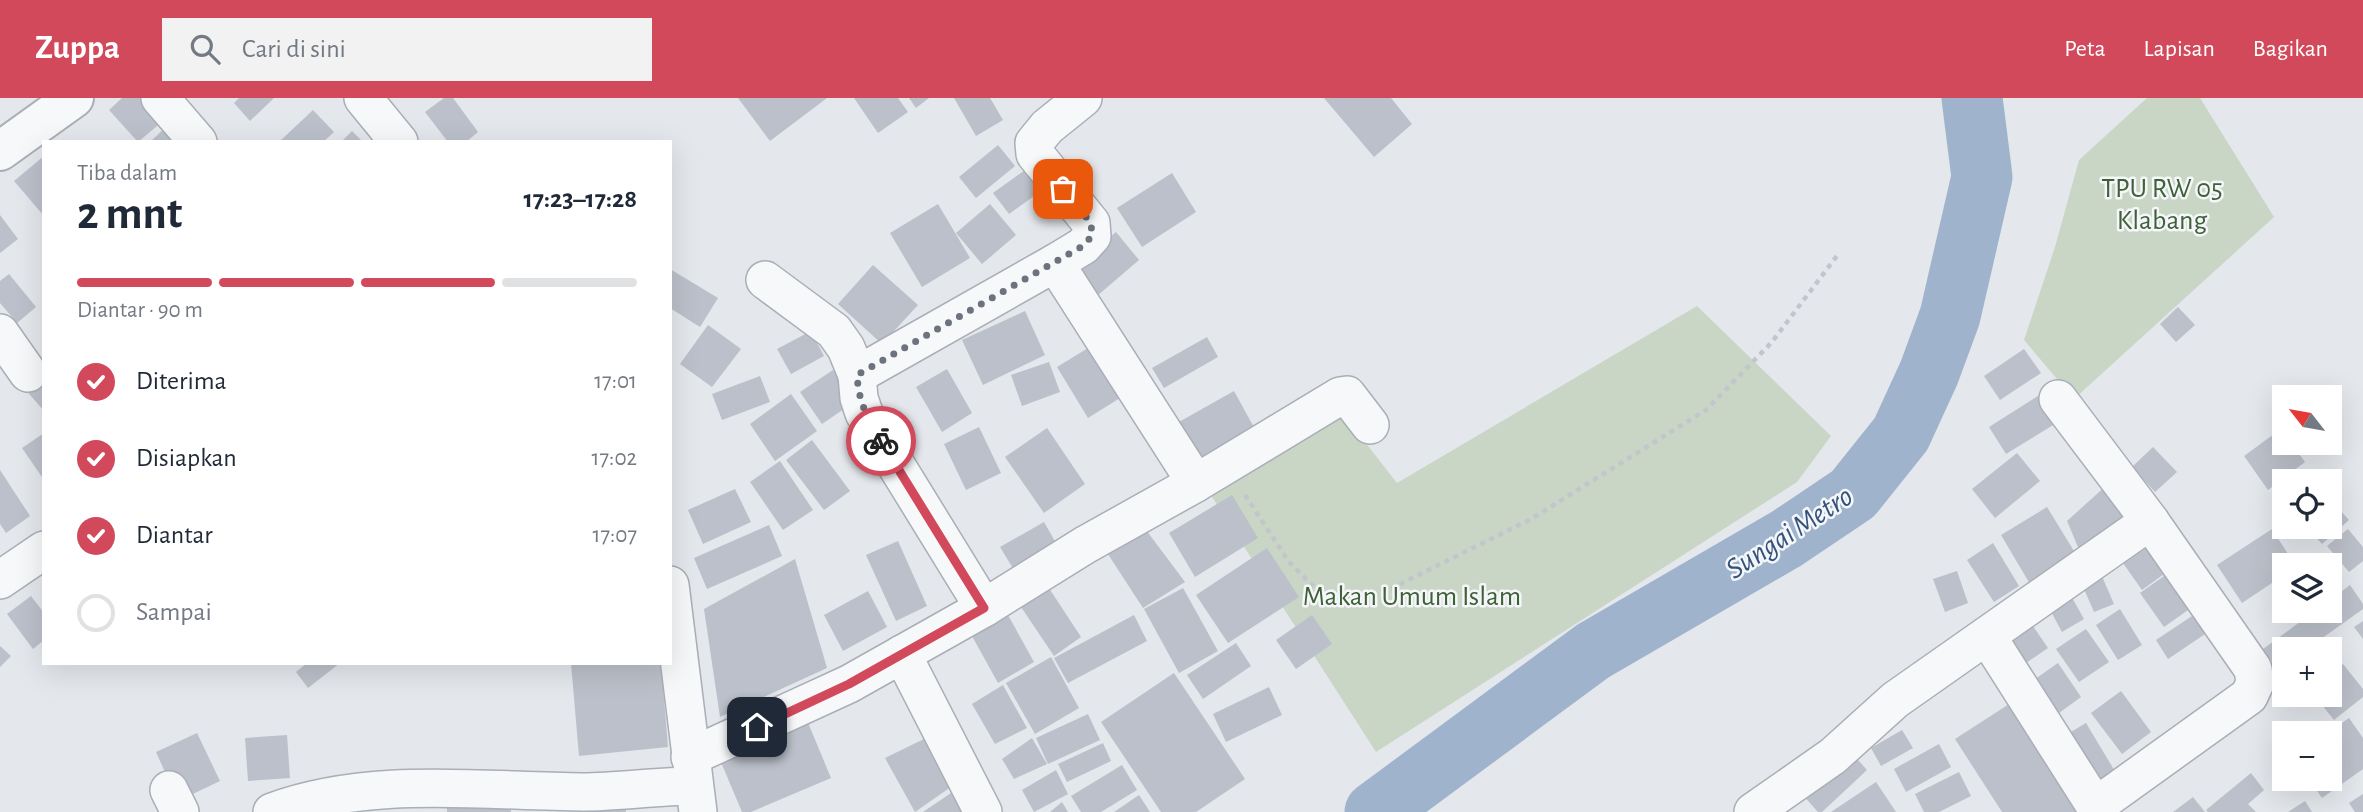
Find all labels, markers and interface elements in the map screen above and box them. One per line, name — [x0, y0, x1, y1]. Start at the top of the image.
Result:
search box — [162, 18, 652, 81]
icon: search — [186, 30, 224, 68]
text: Zuppa — [35, 32, 120, 65]
text: Cari di sini — [242, 36, 346, 62]
text: Peta — [2064, 37, 2106, 61]
text: Lapisan — [2144, 37, 2215, 61]
text: Bagikan — [2253, 37, 2328, 61]
pin — [1033, 159, 1093, 219]
text: Tiba dalam — [77, 162, 177, 185]
icon: bag — [1044, 170, 1082, 208]
park label: TPU RW 05 Klabang — [2101, 175, 2223, 235]
text: 17:23–17:28 — [523, 186, 637, 212]
text: 2 mnt — [77, 191, 182, 237]
text: Diantar · 90 m — [77, 299, 203, 322]
icon: check — [77, 363, 115, 401]
text: Diterima — [136, 368, 227, 394]
text: 17:01 — [594, 370, 637, 393]
north arrow — [2272, 385, 2342, 455]
map controls — [2272, 385, 2342, 791]
courier — [846, 406, 916, 476]
icon: bike — [862, 422, 900, 460]
icon: check — [77, 440, 115, 478]
text: Disiapkan — [136, 445, 237, 471]
text: 17:02 — [592, 447, 637, 470]
button: locate — [2272, 469, 2342, 539]
water label: Sungai Metro — [1721, 481, 1858, 585]
icon: check — [77, 517, 115, 555]
text: Diantar — [136, 522, 213, 548]
text: 17:07 — [592, 524, 637, 547]
button: layers — [2272, 553, 2342, 623]
park label: Makan Umum Islam — [1303, 583, 1521, 611]
text: Sampai — [136, 599, 212, 625]
button: + — [2272, 637, 2342, 707]
pin — [727, 697, 787, 757]
icon: home — [738, 708, 776, 746]
button: − — [2272, 721, 2342, 791]

